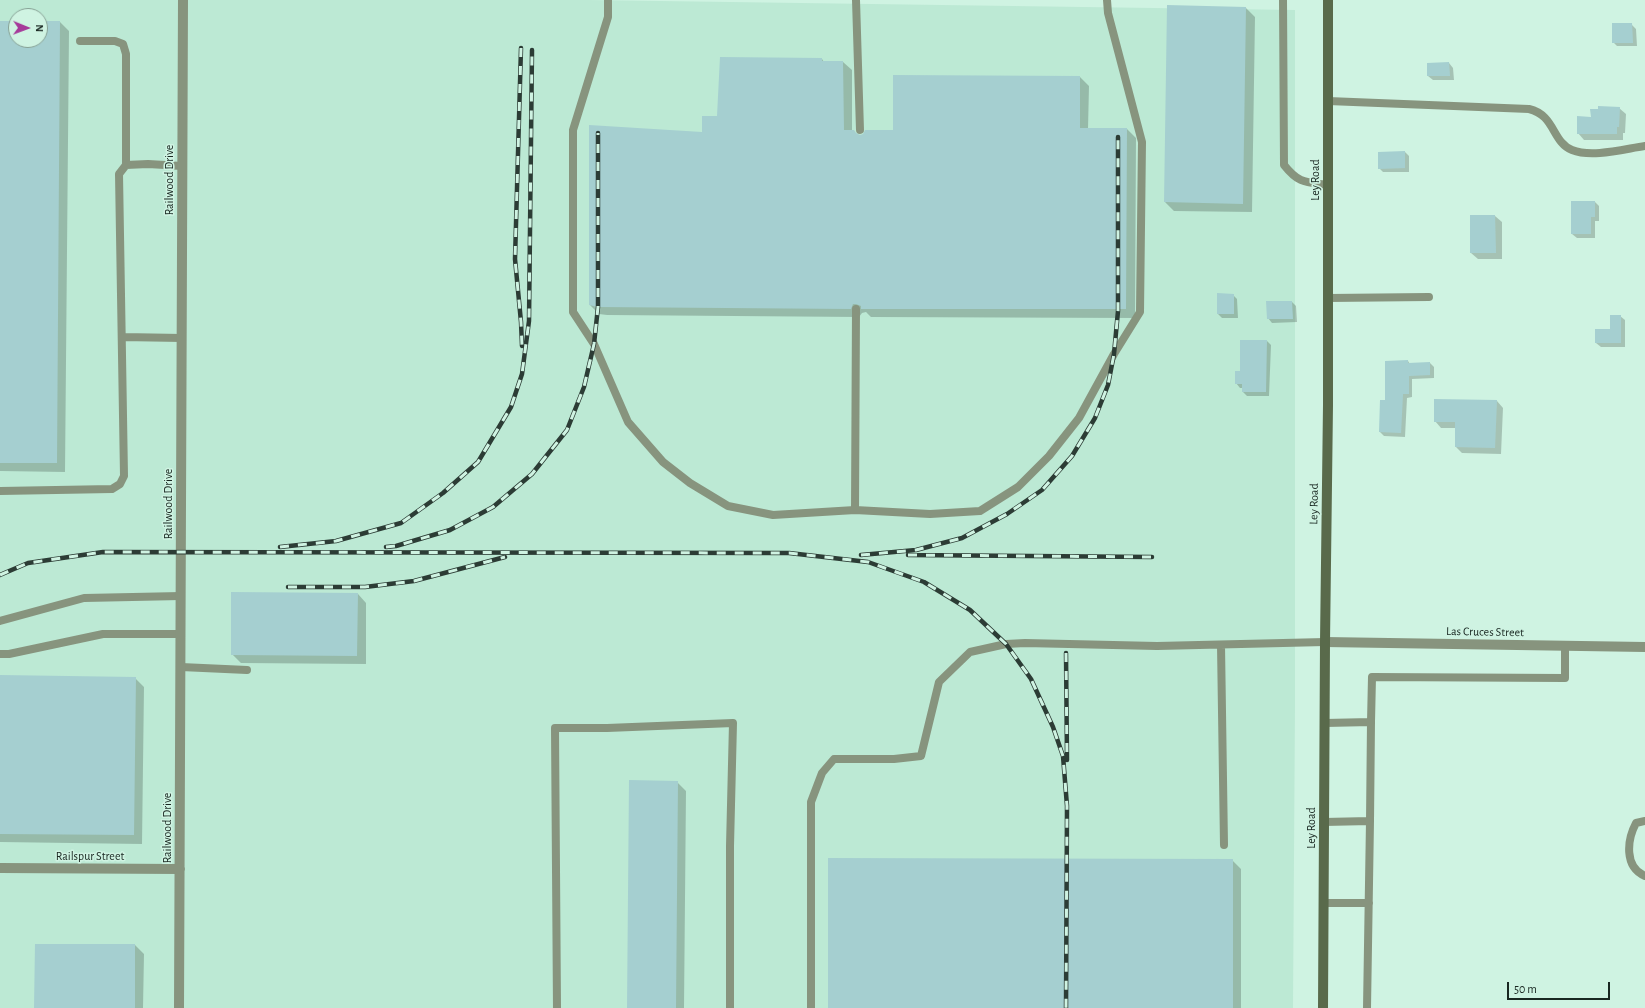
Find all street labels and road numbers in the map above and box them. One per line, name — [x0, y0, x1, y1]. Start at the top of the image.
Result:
street label: Railwood Drive — [162, 145, 176, 215]
street label: Ley Road — [1308, 159, 1322, 201]
street label: Railwood Drive — [161, 469, 175, 539]
street label: Ley Road — [1306, 483, 1322, 525]
street label: Las Cruces Street — [1446, 624, 1524, 640]
street label: Railwood Drive — [160, 793, 174, 863]
street label: Ley Road — [1304, 807, 1318, 849]
street label: Railspur Street — [56, 849, 124, 863]

